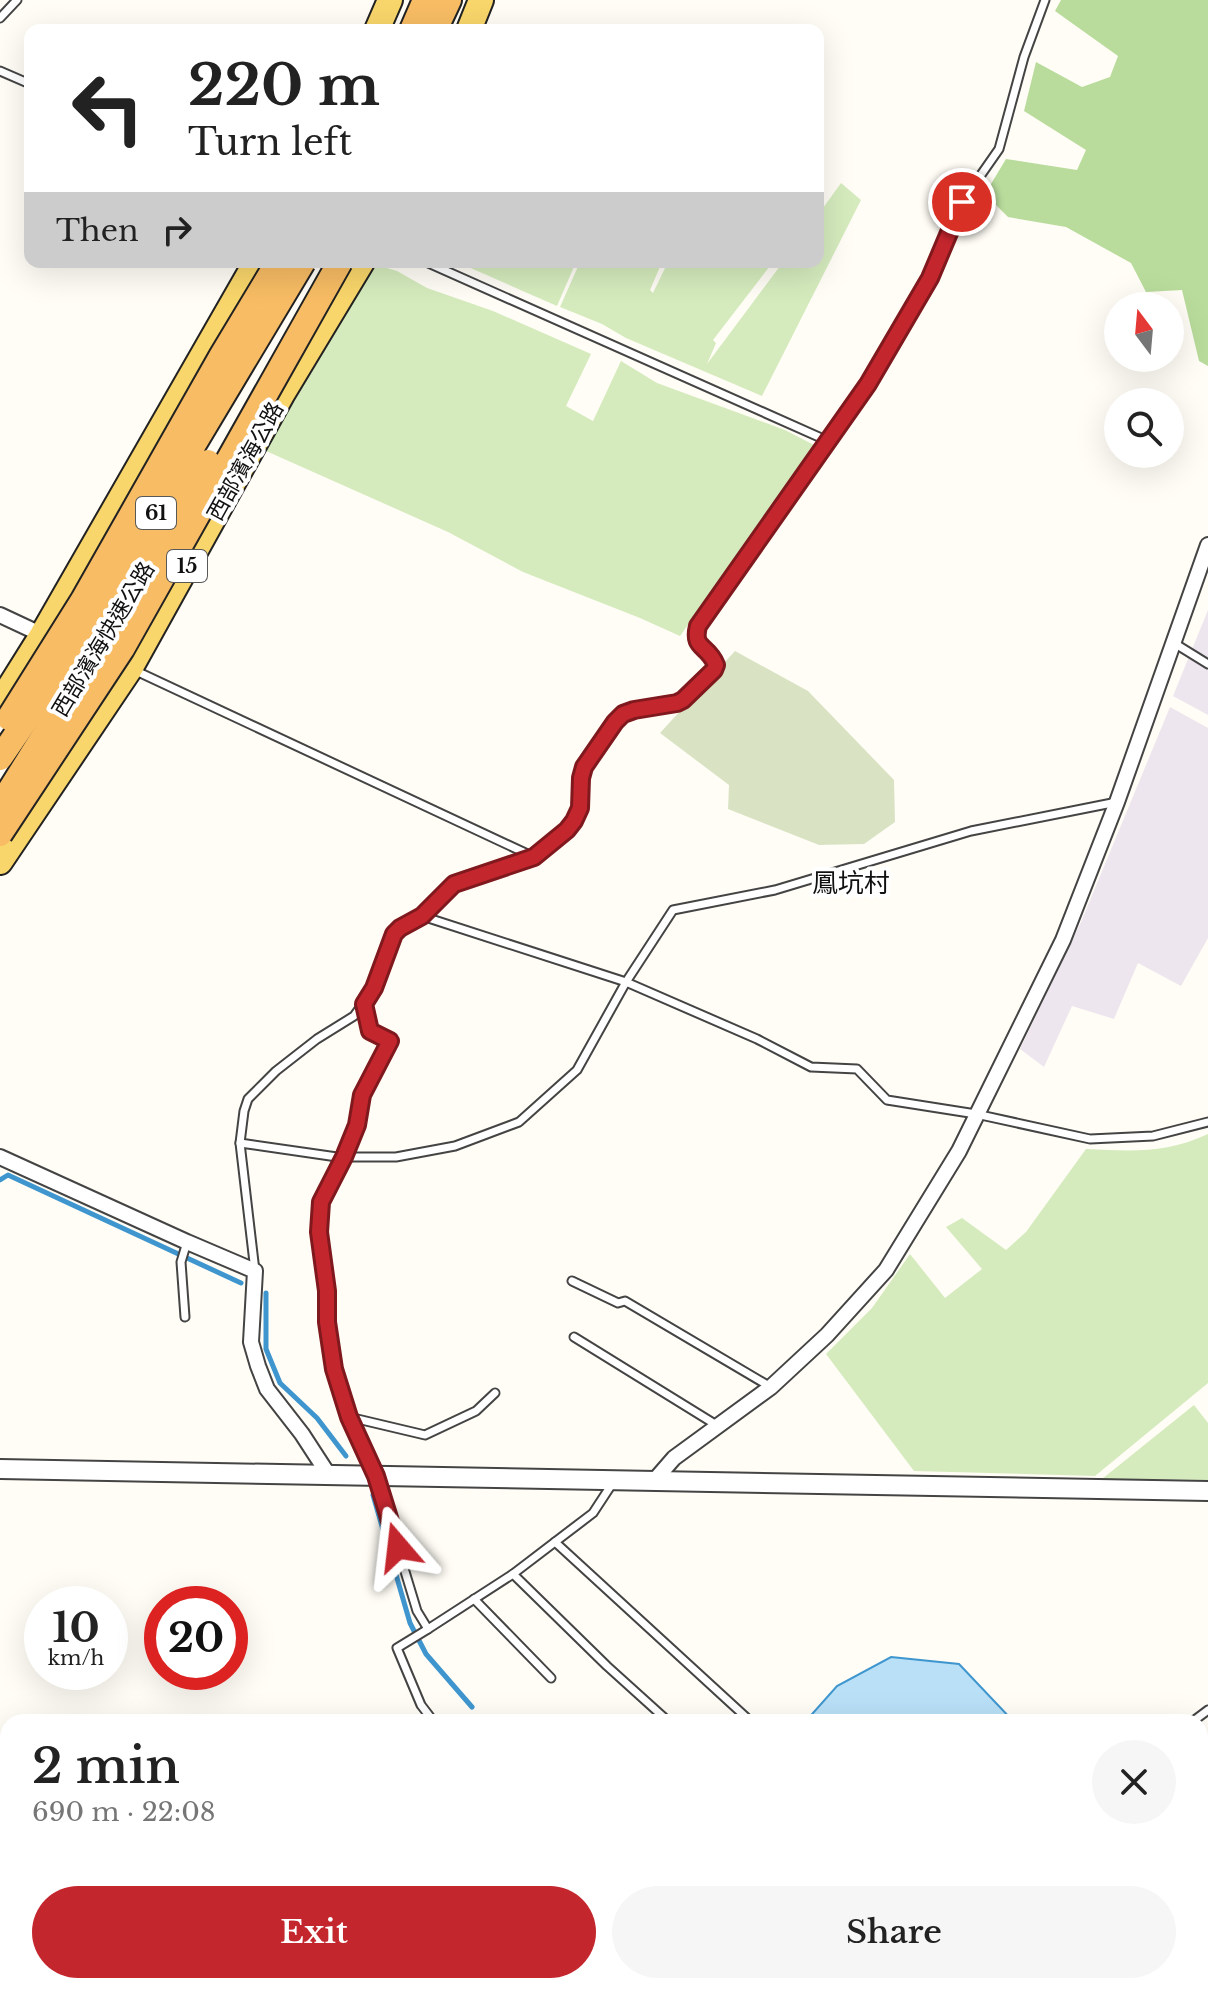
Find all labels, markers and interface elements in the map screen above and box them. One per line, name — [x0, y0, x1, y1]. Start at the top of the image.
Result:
text: 220 m — [188, 51, 380, 120]
icon: left — [56, 56, 160, 160]
text: Turn left — [188, 120, 352, 165]
pin — [928, 168, 996, 236]
icon: arrive — [940, 180, 984, 224]
icon: right — [155, 208, 199, 252]
text: Then — [56, 212, 139, 249]
north arrow — [1104, 292, 1184, 372]
map controls — [1104, 292, 1184, 468]
button: search — [1104, 388, 1184, 468]
street label: 西部濱海公路 — [202, 397, 289, 526]
road number: 61 — [136, 497, 176, 529]
road number: 15 — [167, 550, 207, 582]
street label: 西部濱海快速公路 — [47, 557, 160, 722]
district label: 鳳坑村 — [812, 867, 890, 899]
position arrow — [356, 1505, 440, 1589]
speed limit sign: 20 — [144, 1586, 248, 1690]
text: 10 — [52, 1603, 100, 1653]
text: km/h — [48, 1646, 104, 1670]
text: 2 min — [32, 1736, 180, 1796]
button: close — [1092, 1740, 1176, 1824]
text: 690 m · 22:08 — [32, 1796, 215, 1828]
button: Exit — [32, 1886, 596, 1978]
button: Share — [612, 1886, 1176, 1978]

